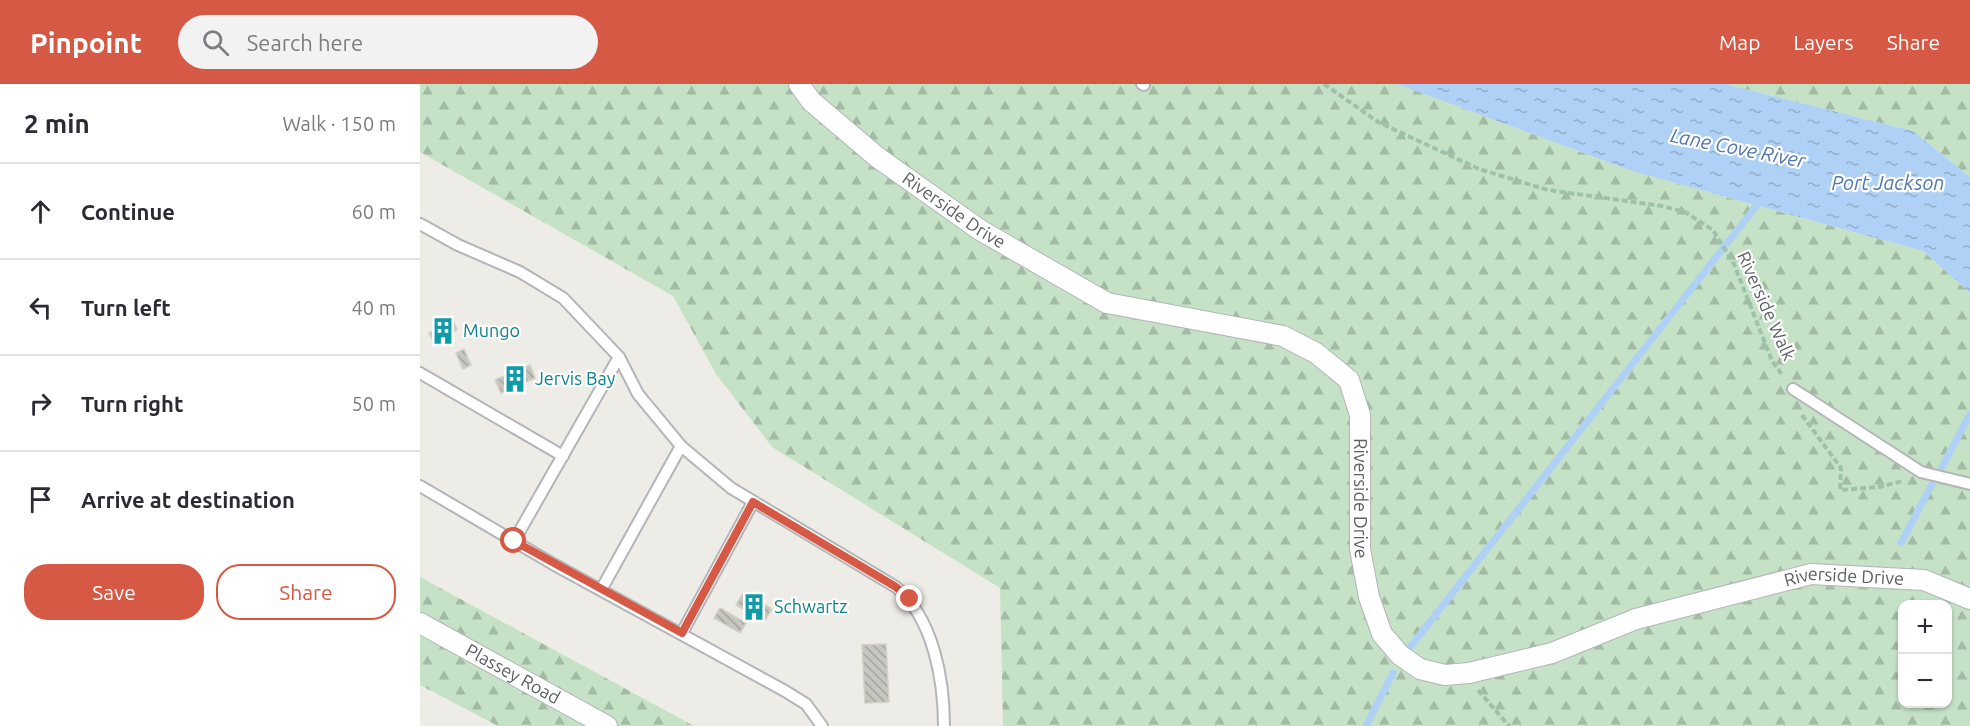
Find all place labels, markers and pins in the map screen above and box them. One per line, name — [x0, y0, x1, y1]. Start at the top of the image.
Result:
building icon: Mungo — [428, 316, 458, 346]
place label: Mungo — [463, 320, 520, 340]
building icon: Jervis Bay — [500, 364, 530, 394]
place label: Jervis Bay — [535, 368, 616, 388]
building icon: Schwartz — [739, 592, 769, 622]
place label: Schwartz — [774, 596, 847, 616]

